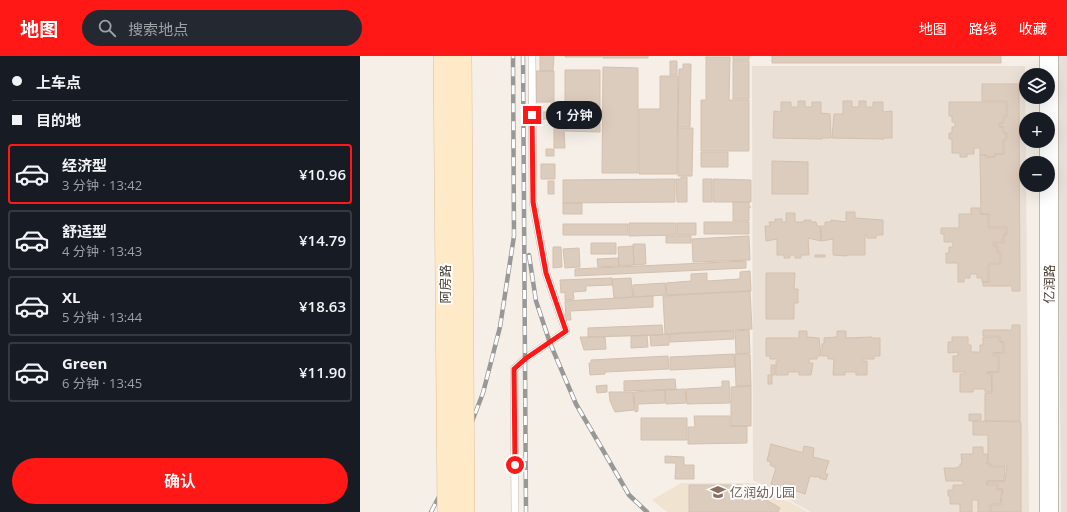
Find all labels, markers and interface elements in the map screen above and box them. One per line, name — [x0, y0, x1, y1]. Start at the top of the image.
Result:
search box — [82, 10, 362, 46]
text: 地图 — [20, 16, 58, 42]
icon: search — [96, 17, 118, 39]
text: 搜索地点 — [128, 19, 188, 39]
text: 地图 — [919, 19, 947, 38]
text: 路线 — [969, 19, 997, 38]
text: 收藏 — [1019, 19, 1047, 38]
map controls — [1019, 68, 1055, 192]
button: layers — [1019, 68, 1055, 104]
text: 上车点 — [36, 72, 81, 92]
callout: 1 分钟 — [546, 101, 602, 129]
route end — [523, 106, 541, 124]
text: 1 分钟 — [556, 106, 592, 124]
text: 目的地 — [36, 110, 81, 130]
button: + — [1019, 112, 1055, 148]
text: 经济型 — [62, 155, 107, 175]
icon: car — [14, 156, 50, 192]
button: − — [1019, 156, 1055, 192]
text: ¥10.96 — [299, 164, 346, 184]
text: 3 分钟 · 13:42 — [62, 176, 142, 194]
text: 舒适型 — [62, 221, 107, 241]
icon: car — [14, 222, 50, 258]
text: ¥14.79 — [299, 230, 346, 250]
text: 4 分钟 · 13:43 — [62, 242, 142, 260]
street label: 阿房路 — [436, 264, 454, 304]
street label: 亿润路 — [1040, 264, 1058, 304]
text: XL — [62, 287, 80, 307]
icon: car — [14, 288, 50, 324]
text: ¥18.63 — [299, 296, 346, 316]
text: 5 分钟 · 13:44 — [62, 308, 142, 326]
text: Green — [62, 353, 107, 373]
icon: car — [14, 354, 50, 390]
text: ¥11.90 — [299, 362, 346, 382]
text: 6 分钟 · 13:45 — [62, 374, 142, 392]
route start — [506, 456, 524, 474]
button: 确认 — [12, 458, 348, 504]
school or university icon: 亿润幼儿园 — [709, 483, 727, 501]
place label: 亿润幼儿园 — [730, 483, 795, 501]

